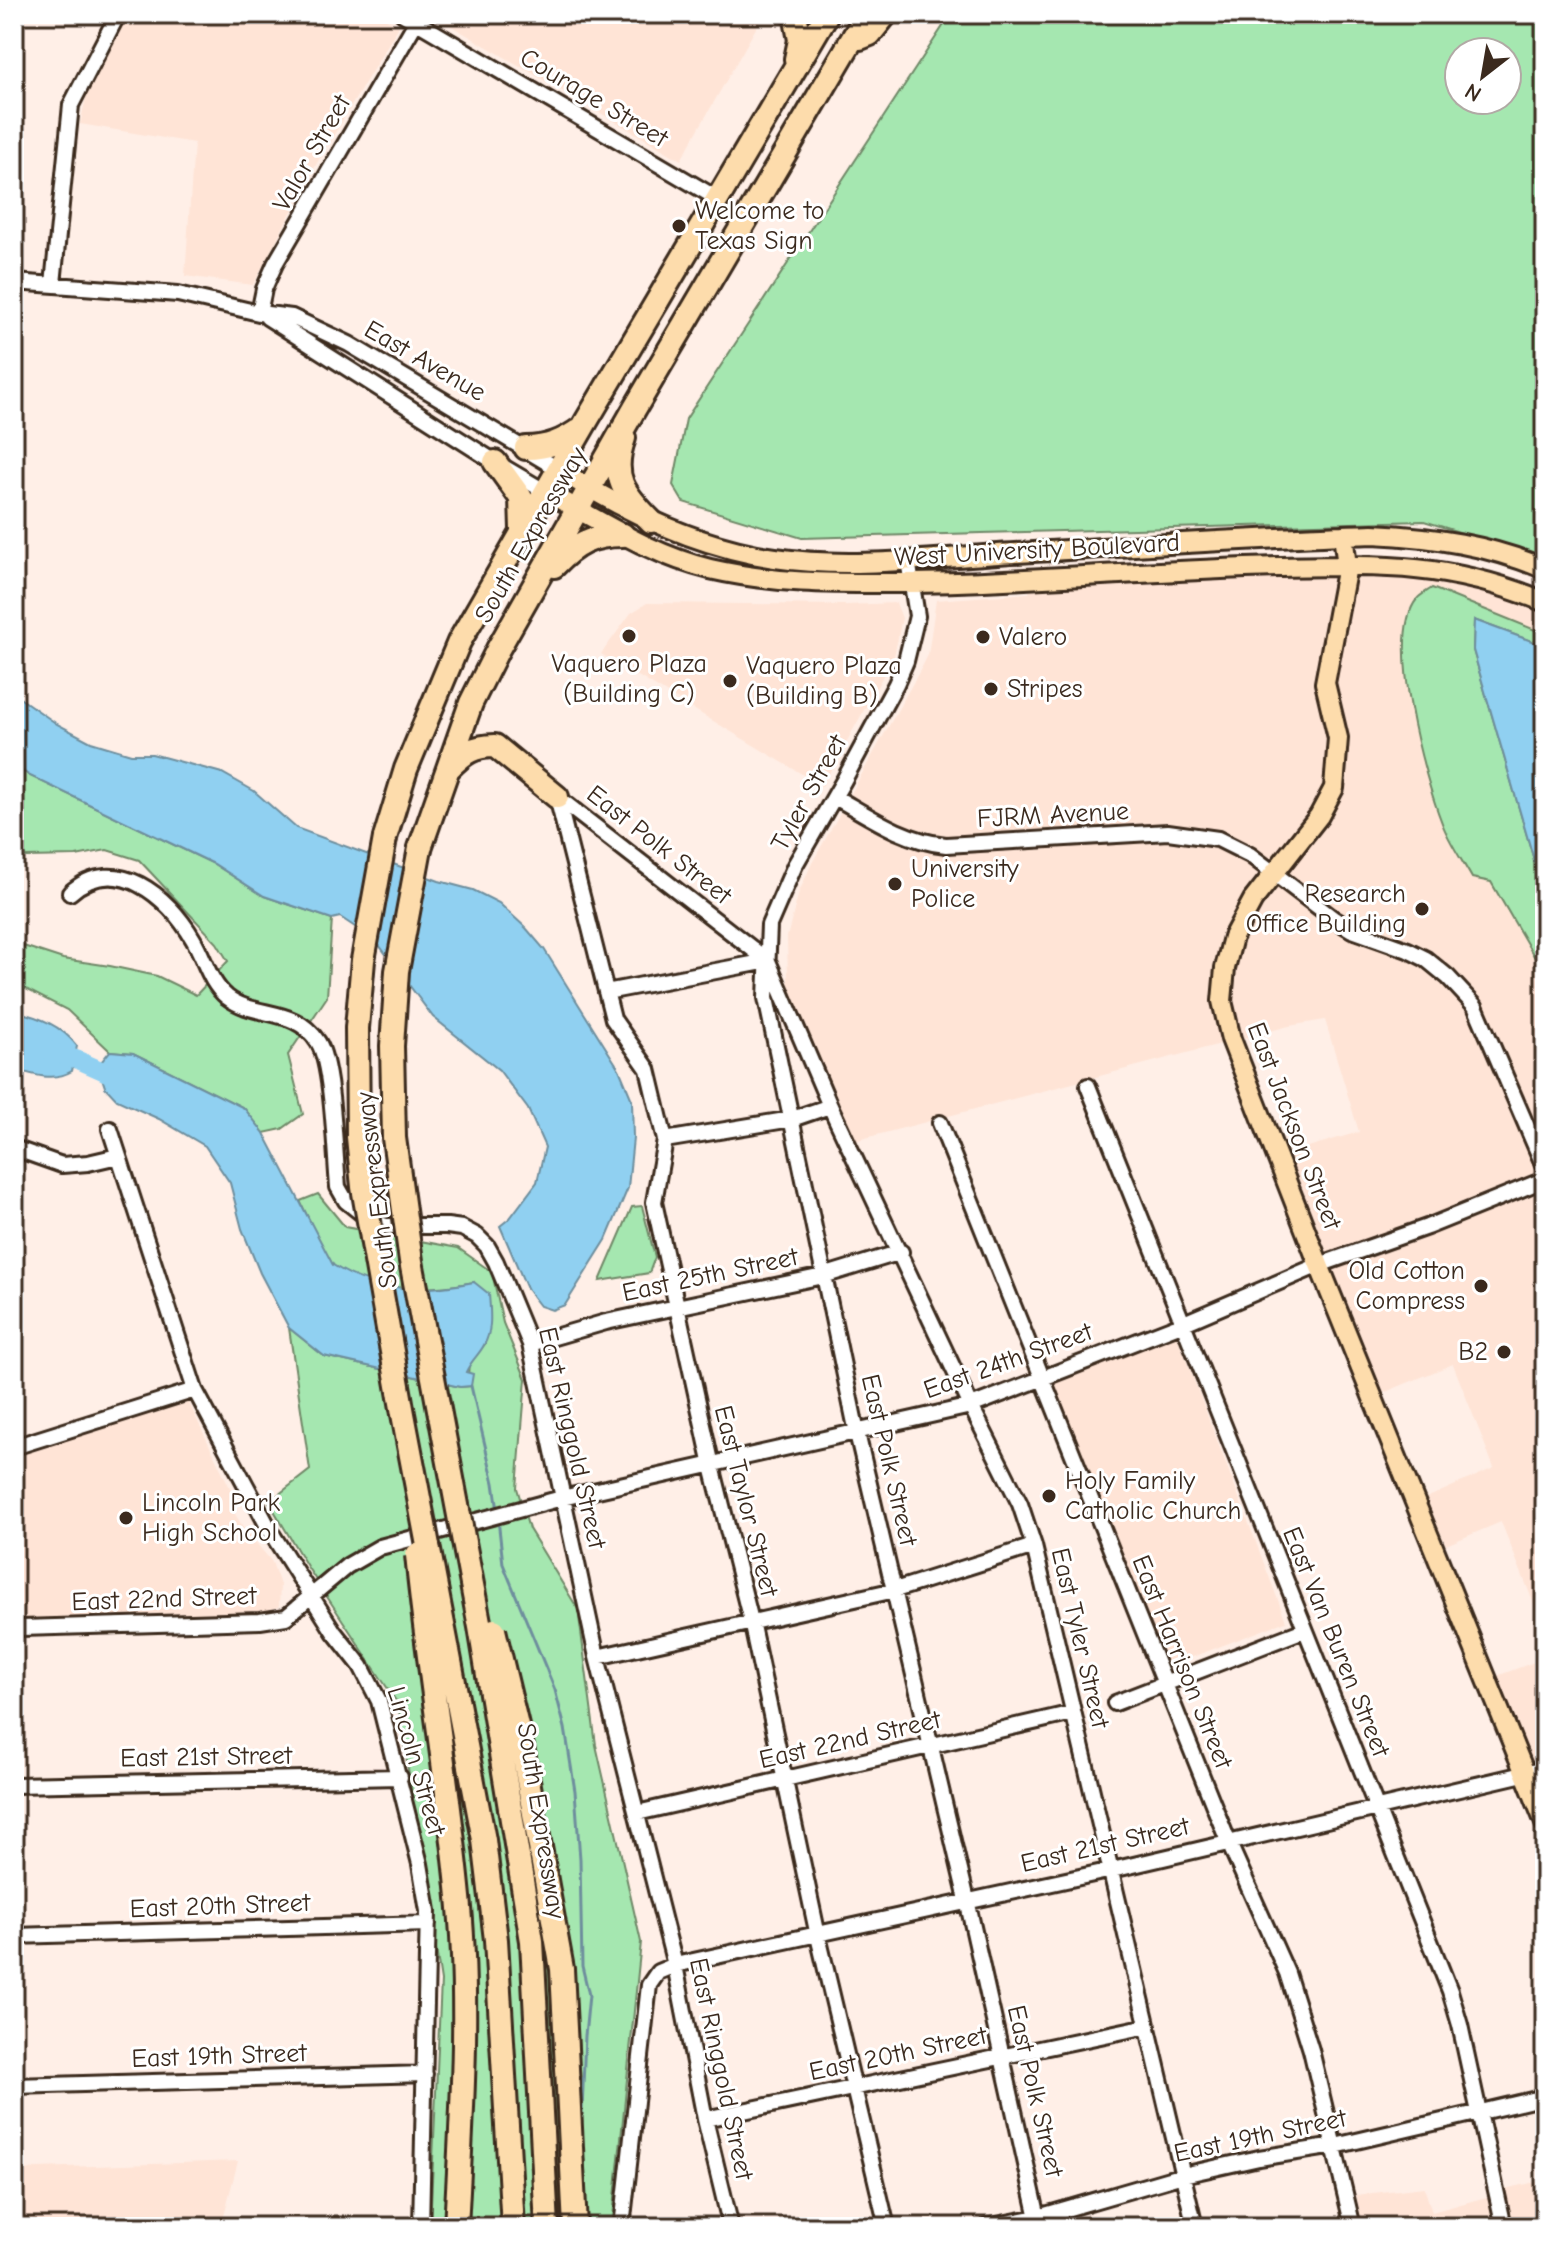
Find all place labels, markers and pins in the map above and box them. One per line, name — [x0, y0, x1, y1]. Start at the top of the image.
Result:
place label: Welcome to Texas Sign — [695, 196, 824, 256]
marker: Welcome to Texas Sign — [670, 217, 688, 235]
place label: Valero — [999, 622, 1067, 652]
marker: Vaquero Plaza (Building C) — [620, 627, 638, 645]
marker: Valero — [974, 628, 992, 646]
place label: Vaquero Plaza (Building C) — [551, 649, 707, 709]
place label: Vaquero Plaza (Building B) — [746, 651, 902, 711]
marker: Vaquero Plaza (Building B) — [721, 672, 739, 690]
place label: Stripes — [1007, 674, 1083, 704]
marker: Stripes — [982, 680, 1000, 698]
place label: University Police — [911, 854, 1019, 914]
marker: University Police — [886, 875, 904, 893]
place label: Research Office Building — [1246, 879, 1406, 939]
marker: Research Office Building — [1413, 900, 1431, 918]
place label: Old Cotton Compress — [1348, 1256, 1465, 1316]
marker: Old Cotton Compress — [1472, 1277, 1490, 1295]
place label: B2 — [1458, 1337, 1488, 1367]
marker: B2 — [1495, 1343, 1513, 1361]
place label: Holy Family Catholic Church — [1065, 1466, 1242, 1526]
marker: Holy Family Catholic Church — [1040, 1487, 1058, 1505]
place label: Lincoln Park High School — [142, 1488, 281, 1548]
marker: Lincoln Park High School — [117, 1509, 135, 1527]

